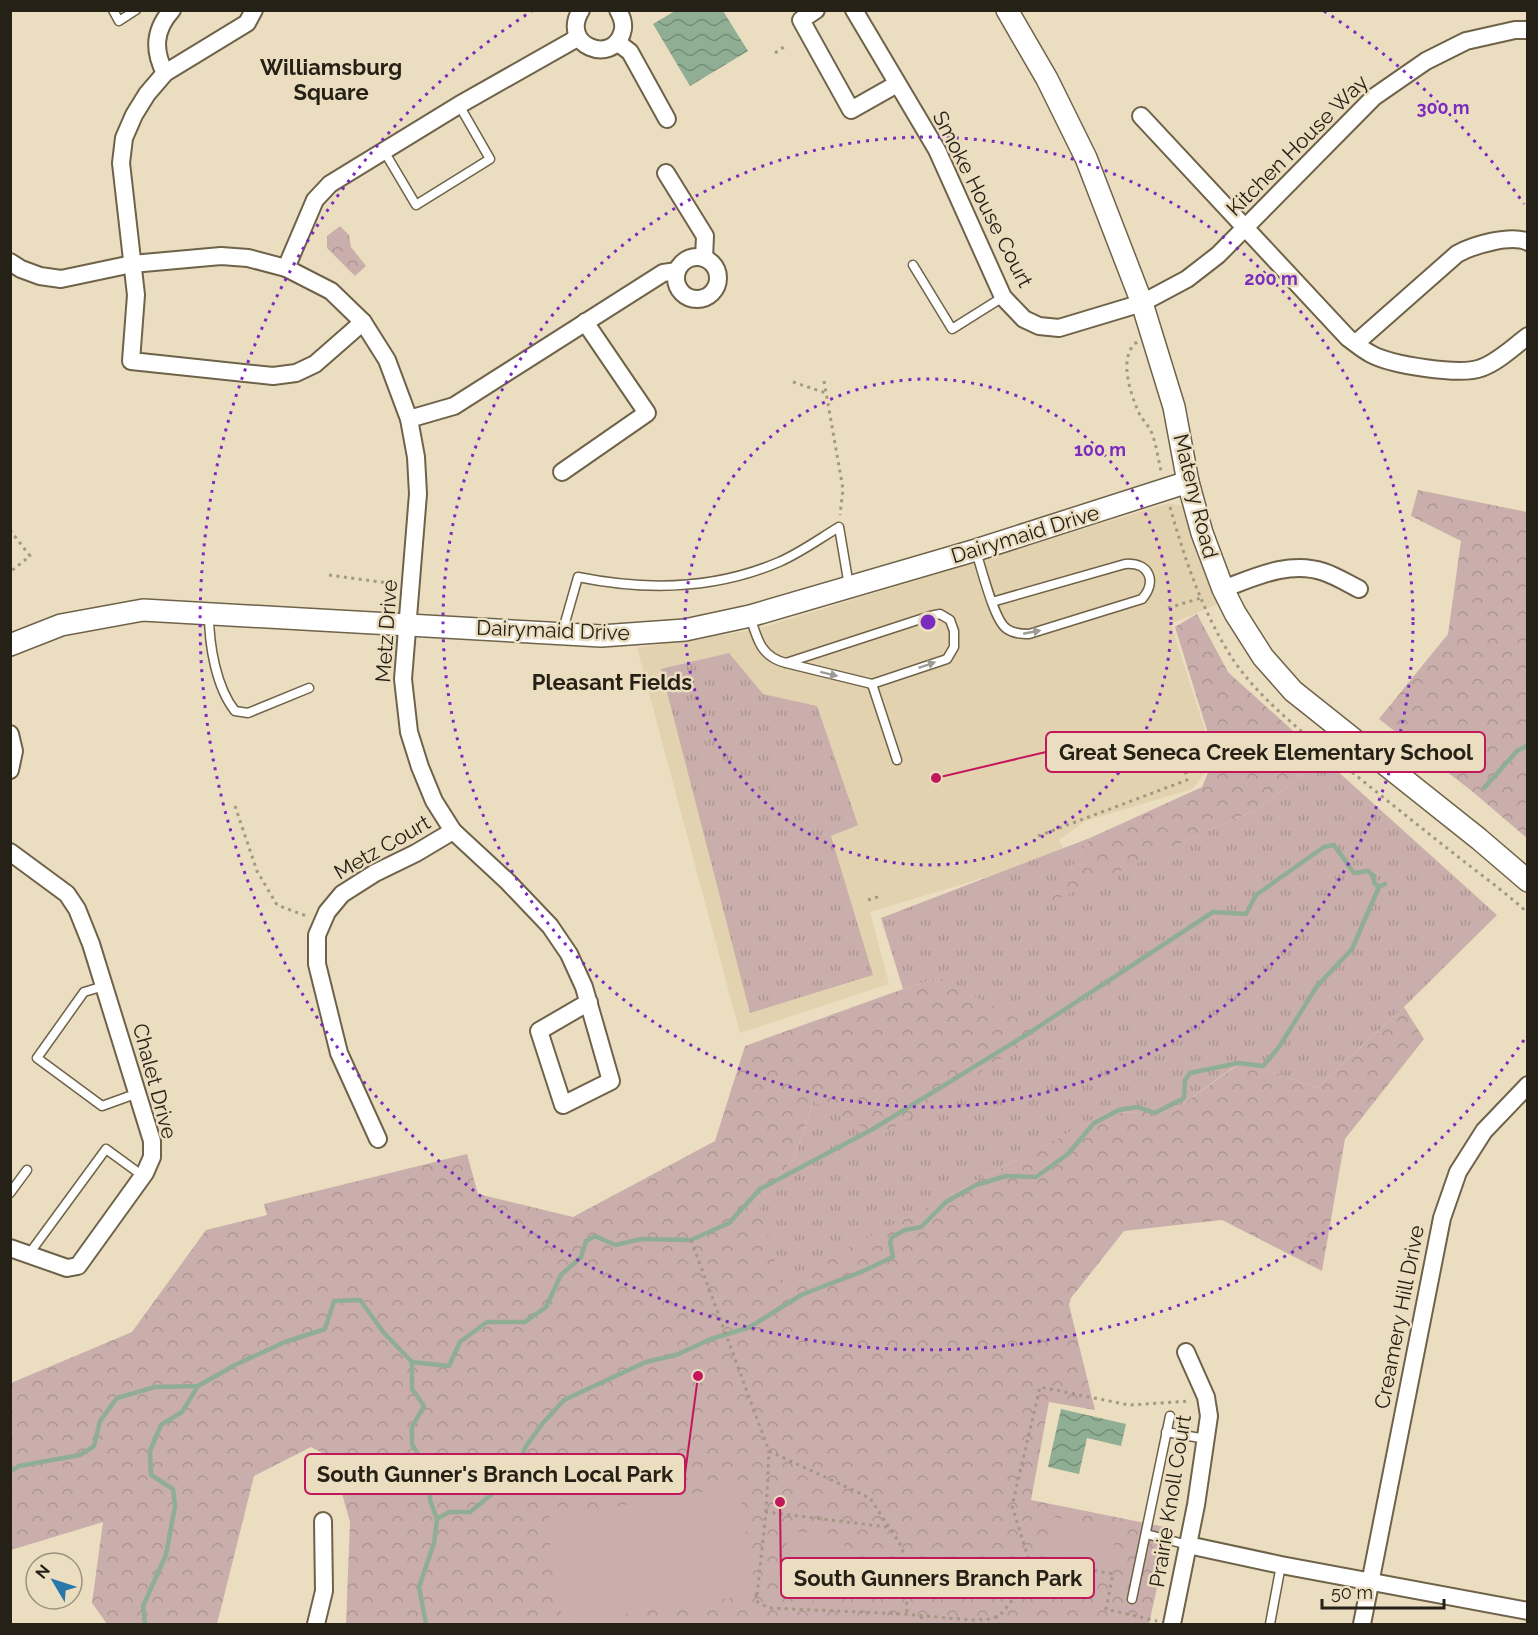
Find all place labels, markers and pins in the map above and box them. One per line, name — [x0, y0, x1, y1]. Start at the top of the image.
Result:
centre of rings — [918, 612, 938, 632]
callout: Great Seneca Creek Elementary School — [1046, 732, 1485, 772]
callout: South Gunner's Branch Local Park — [305, 1454, 685, 1494]
callout: South Gunners Branch Park — [781, 1558, 1094, 1598]

